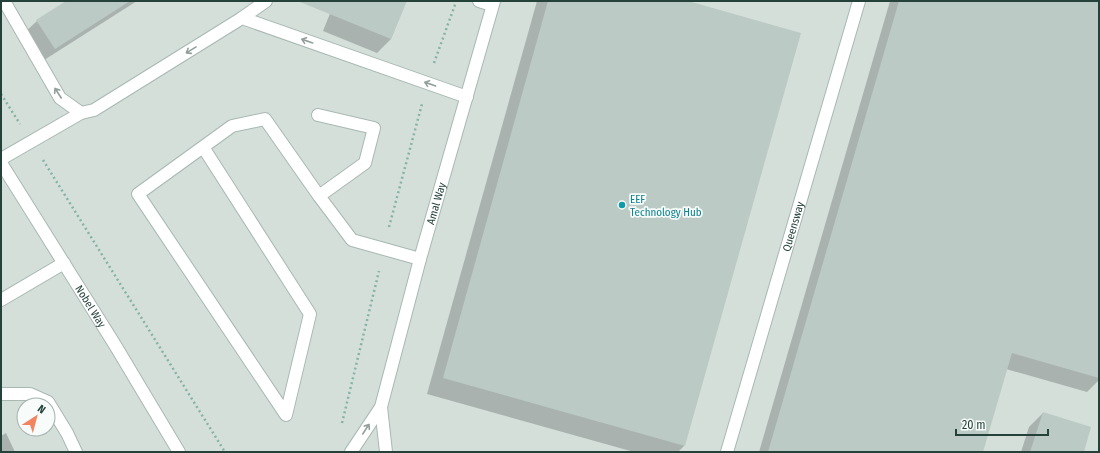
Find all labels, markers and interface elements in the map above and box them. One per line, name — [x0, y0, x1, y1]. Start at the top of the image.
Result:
one-way arrow — [302, 36, 314, 44]
one-way arrow — [185, 46, 196, 54]
one-way arrow — [424, 79, 436, 87]
one-way arrow — [53, 87, 61, 99]
street label: Amal Way — [424, 181, 448, 226]
place label: EEF Technology Hub — [630, 193, 702, 219]
marker: EEF Technology Hub — [617, 200, 627, 210]
street label: Queensway — [780, 200, 806, 253]
street label: Nobel Way — [73, 283, 109, 330]
north arrow — [16, 397, 56, 437]
text: N — [35, 402, 48, 417]
scale bar — [956, 411, 1048, 437]
text: 20 m — [962, 418, 986, 432]
one-way arrow — [362, 423, 370, 435]

